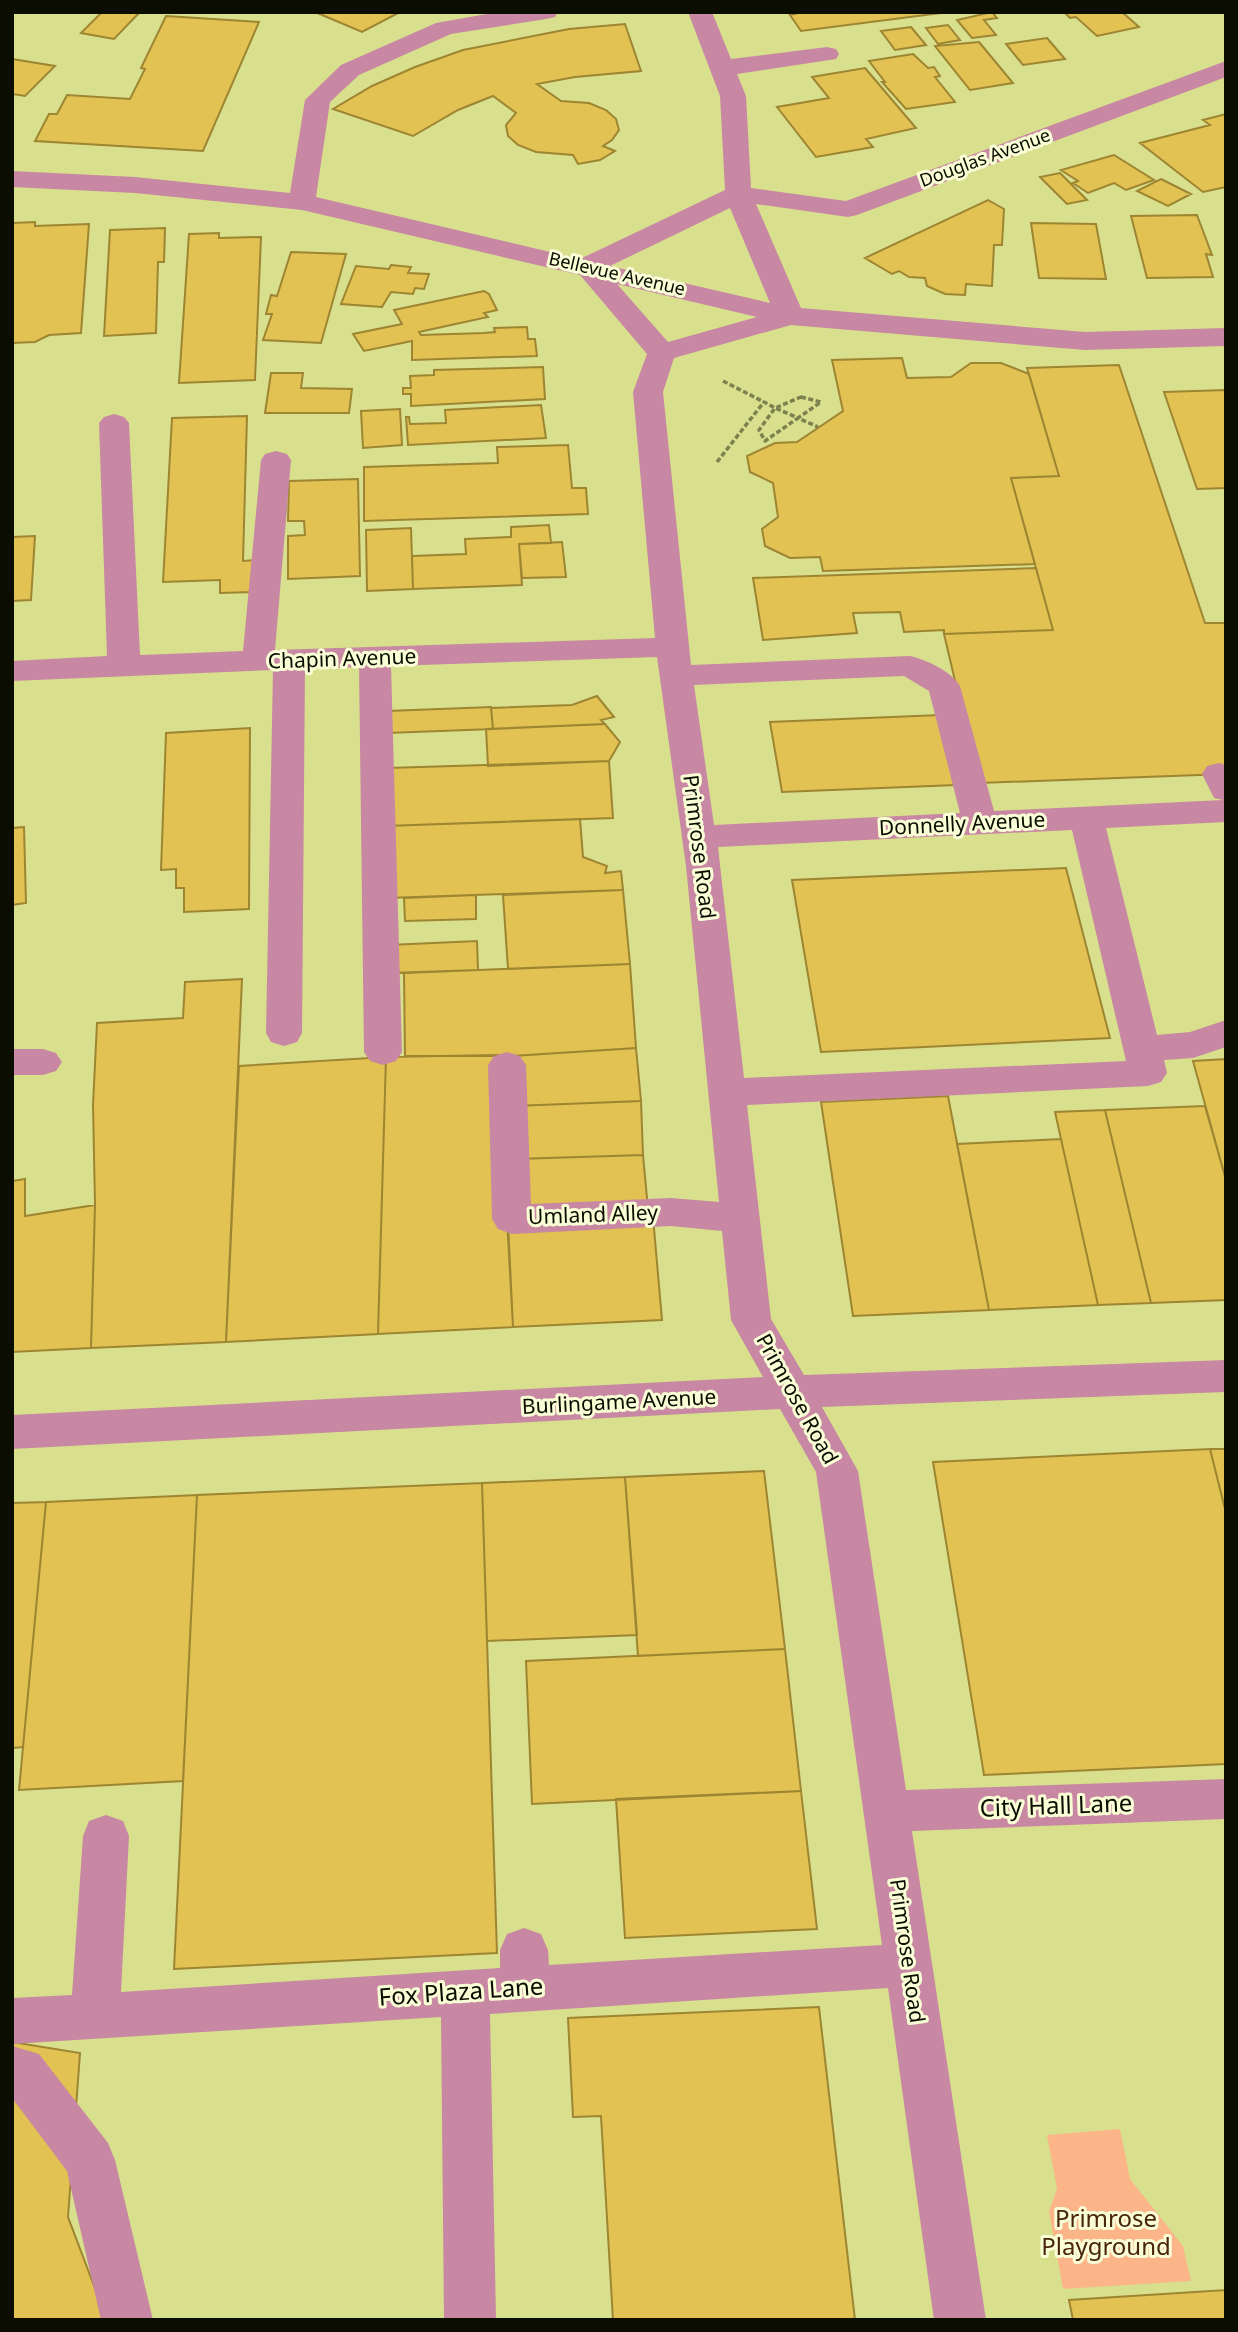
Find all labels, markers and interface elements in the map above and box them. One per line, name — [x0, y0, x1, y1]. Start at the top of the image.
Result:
street label: Douglas Avenue — [916, 122, 1053, 192]
street label: Bellevue Avenue — [547, 246, 688, 300]
street label: Chapin Avenue — [267, 641, 417, 675]
street label: Primrose Road — [677, 773, 723, 921]
street label: Donnelly Avenue — [878, 805, 1046, 841]
street label: Umland Alley — [528, 1198, 659, 1230]
street label: Primrose Road — [750, 1328, 845, 1469]
street label: Burlingame Avenue — [521, 1382, 717, 1420]
street label: City Hall Lane — [979, 1785, 1133, 1824]
street label: Primrose Road — [884, 1877, 932, 2025]
street label: Fox Plaza Lane — [377, 1968, 544, 2013]
park label: Primrose Playground — [1041, 2201, 1171, 2262]

